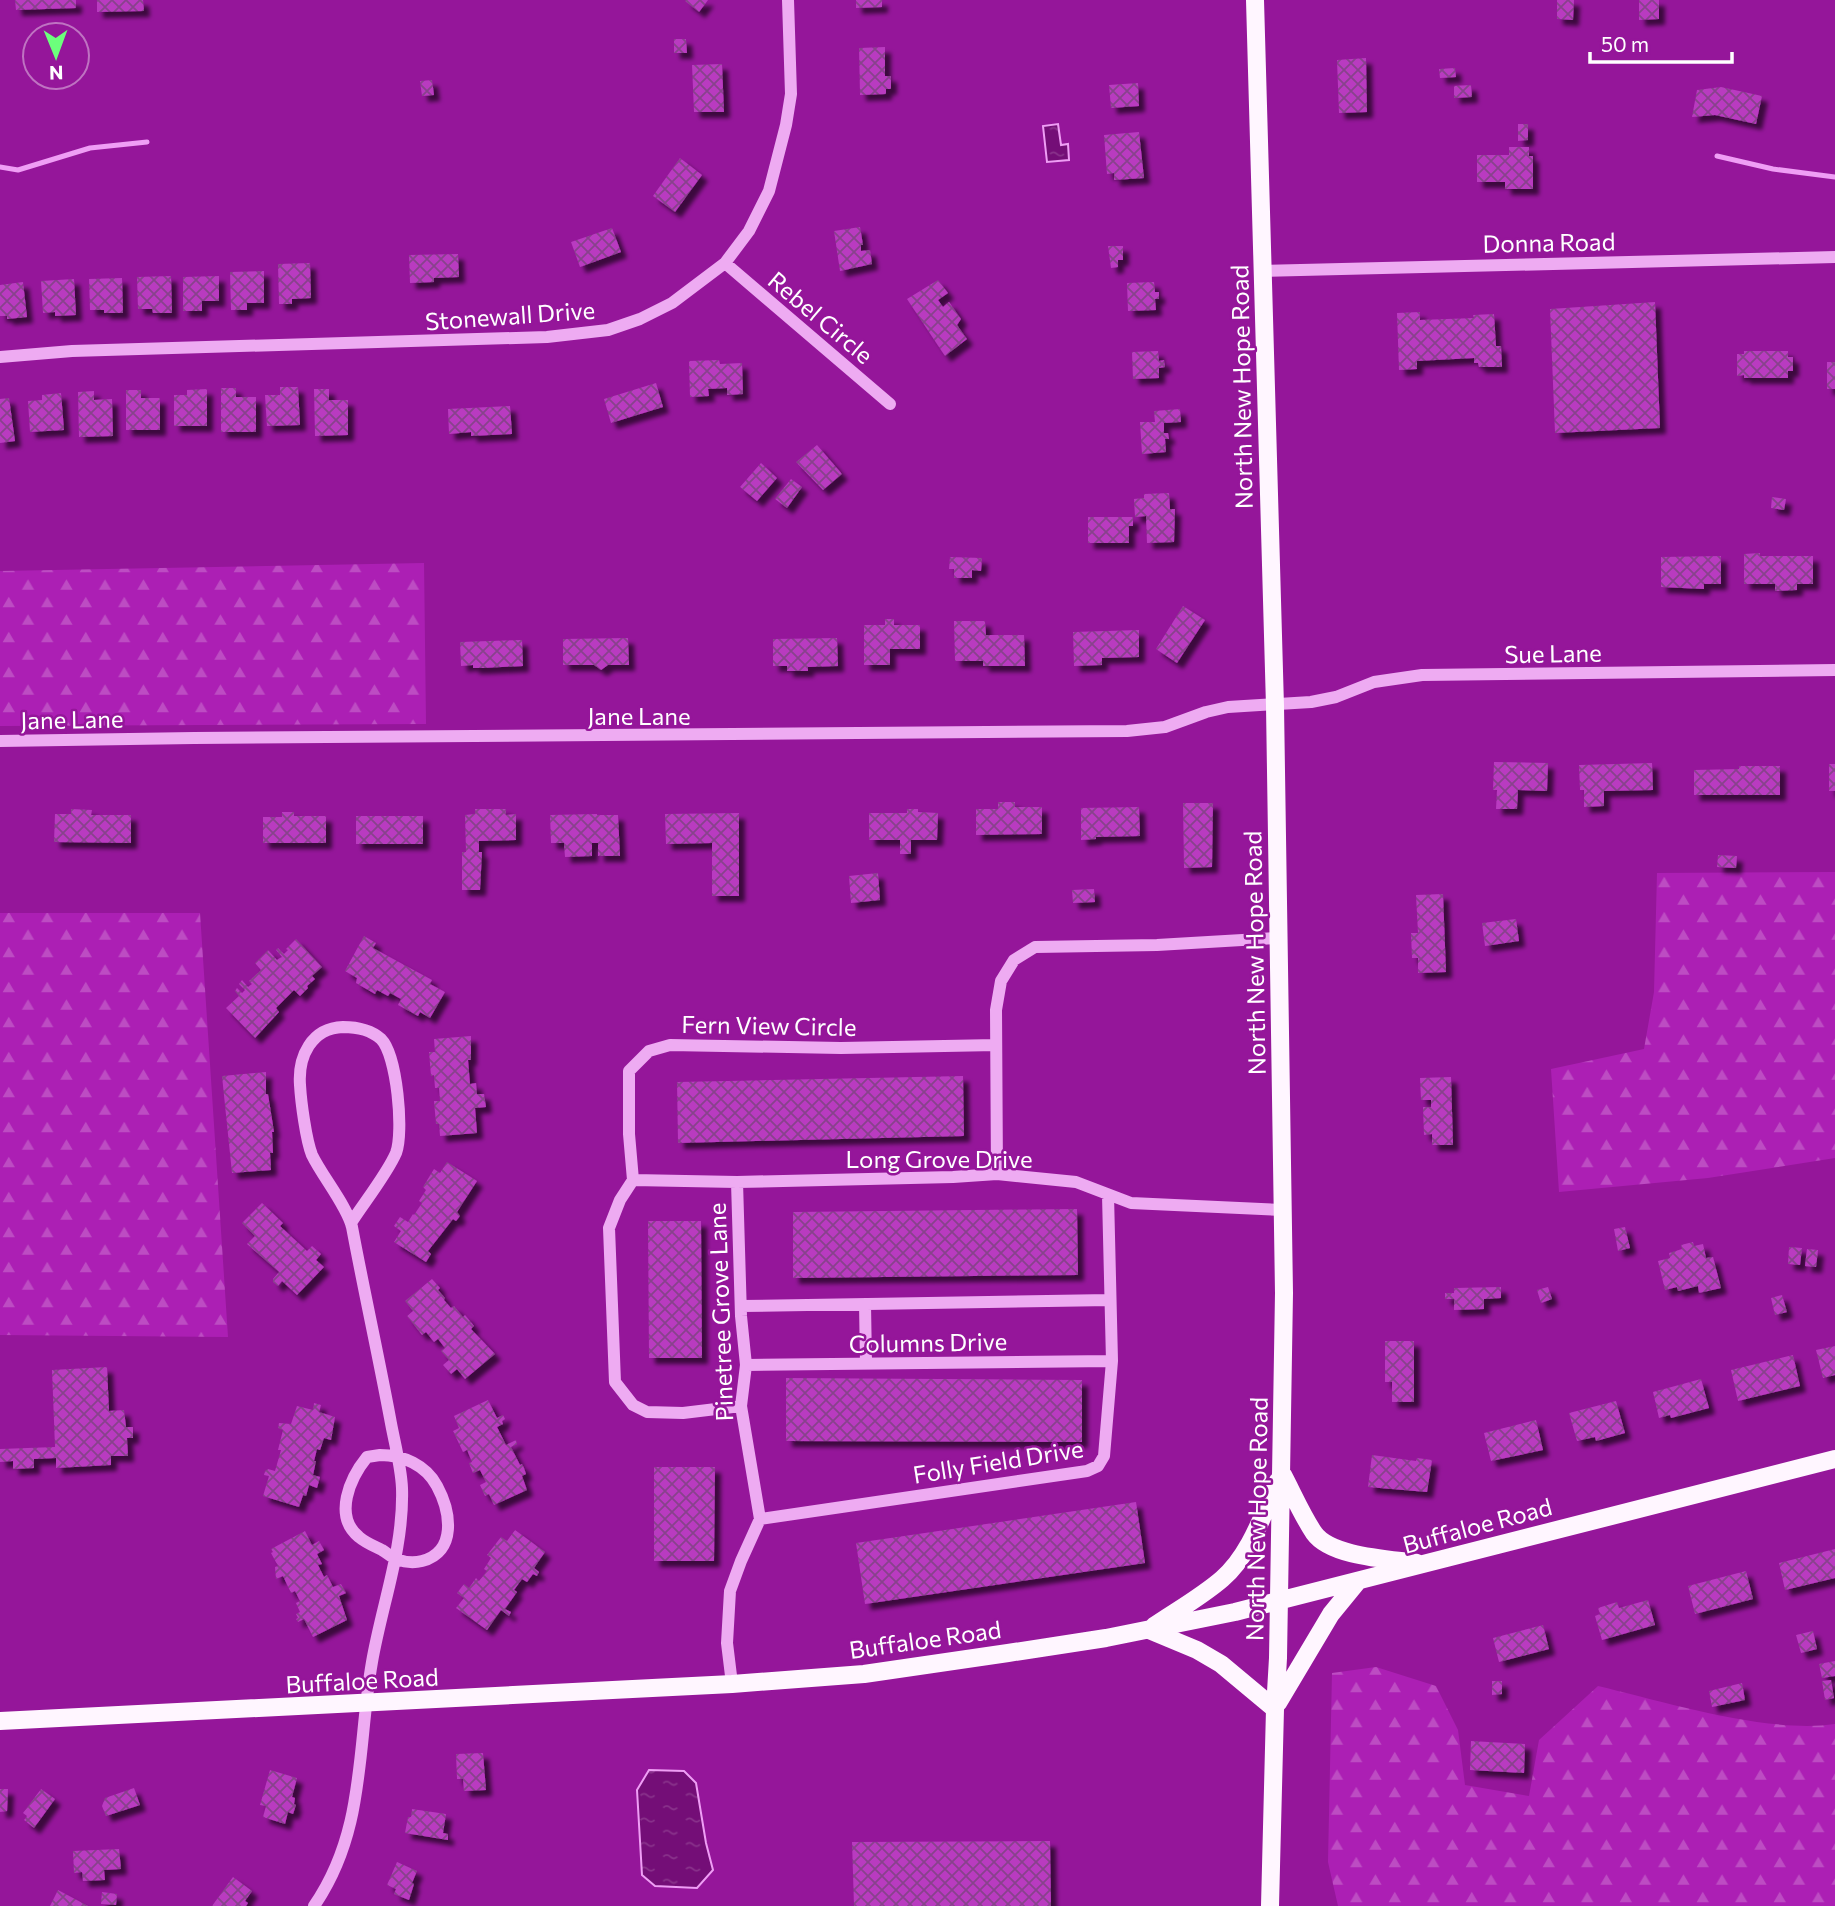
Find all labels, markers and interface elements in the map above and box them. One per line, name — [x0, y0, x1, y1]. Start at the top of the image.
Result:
north arrow — [21, 21, 91, 91]
scale bar — [1590, 21, 1732, 65]
text: 50 m — [1601, 31, 1649, 56]
text: N — [49, 62, 64, 85]
street label: Donna Road — [1482, 226, 1616, 258]
street label: Rebel Circle — [763, 265, 879, 369]
street label: North New Hope Road — [1224, 265, 1258, 509]
street label: Stonewall Drive — [424, 295, 596, 335]
street label: Sue Lane — [1504, 638, 1602, 668]
street label: Jane Lane — [587, 701, 691, 730]
street label: Jane Lane — [20, 704, 124, 734]
street label: North New Hope Road — [1237, 831, 1271, 1075]
street label: Fern View Circle — [681, 1009, 857, 1041]
street label: Long Grove Drive — [845, 1144, 1033, 1173]
street label: Pinetree Grove Lane — [702, 1202, 738, 1422]
street label: Columns Drive — [849, 1326, 1007, 1358]
street label: North New Hope Road — [1239, 1397, 1273, 1641]
street label: Folly Field Drive — [911, 1433, 1085, 1489]
street label: Buffaloe Road — [1399, 1491, 1555, 1559]
street label: Buffaloe Road — [847, 1614, 1003, 1664]
street label: Buffaloe Road — [285, 1662, 439, 1698]

